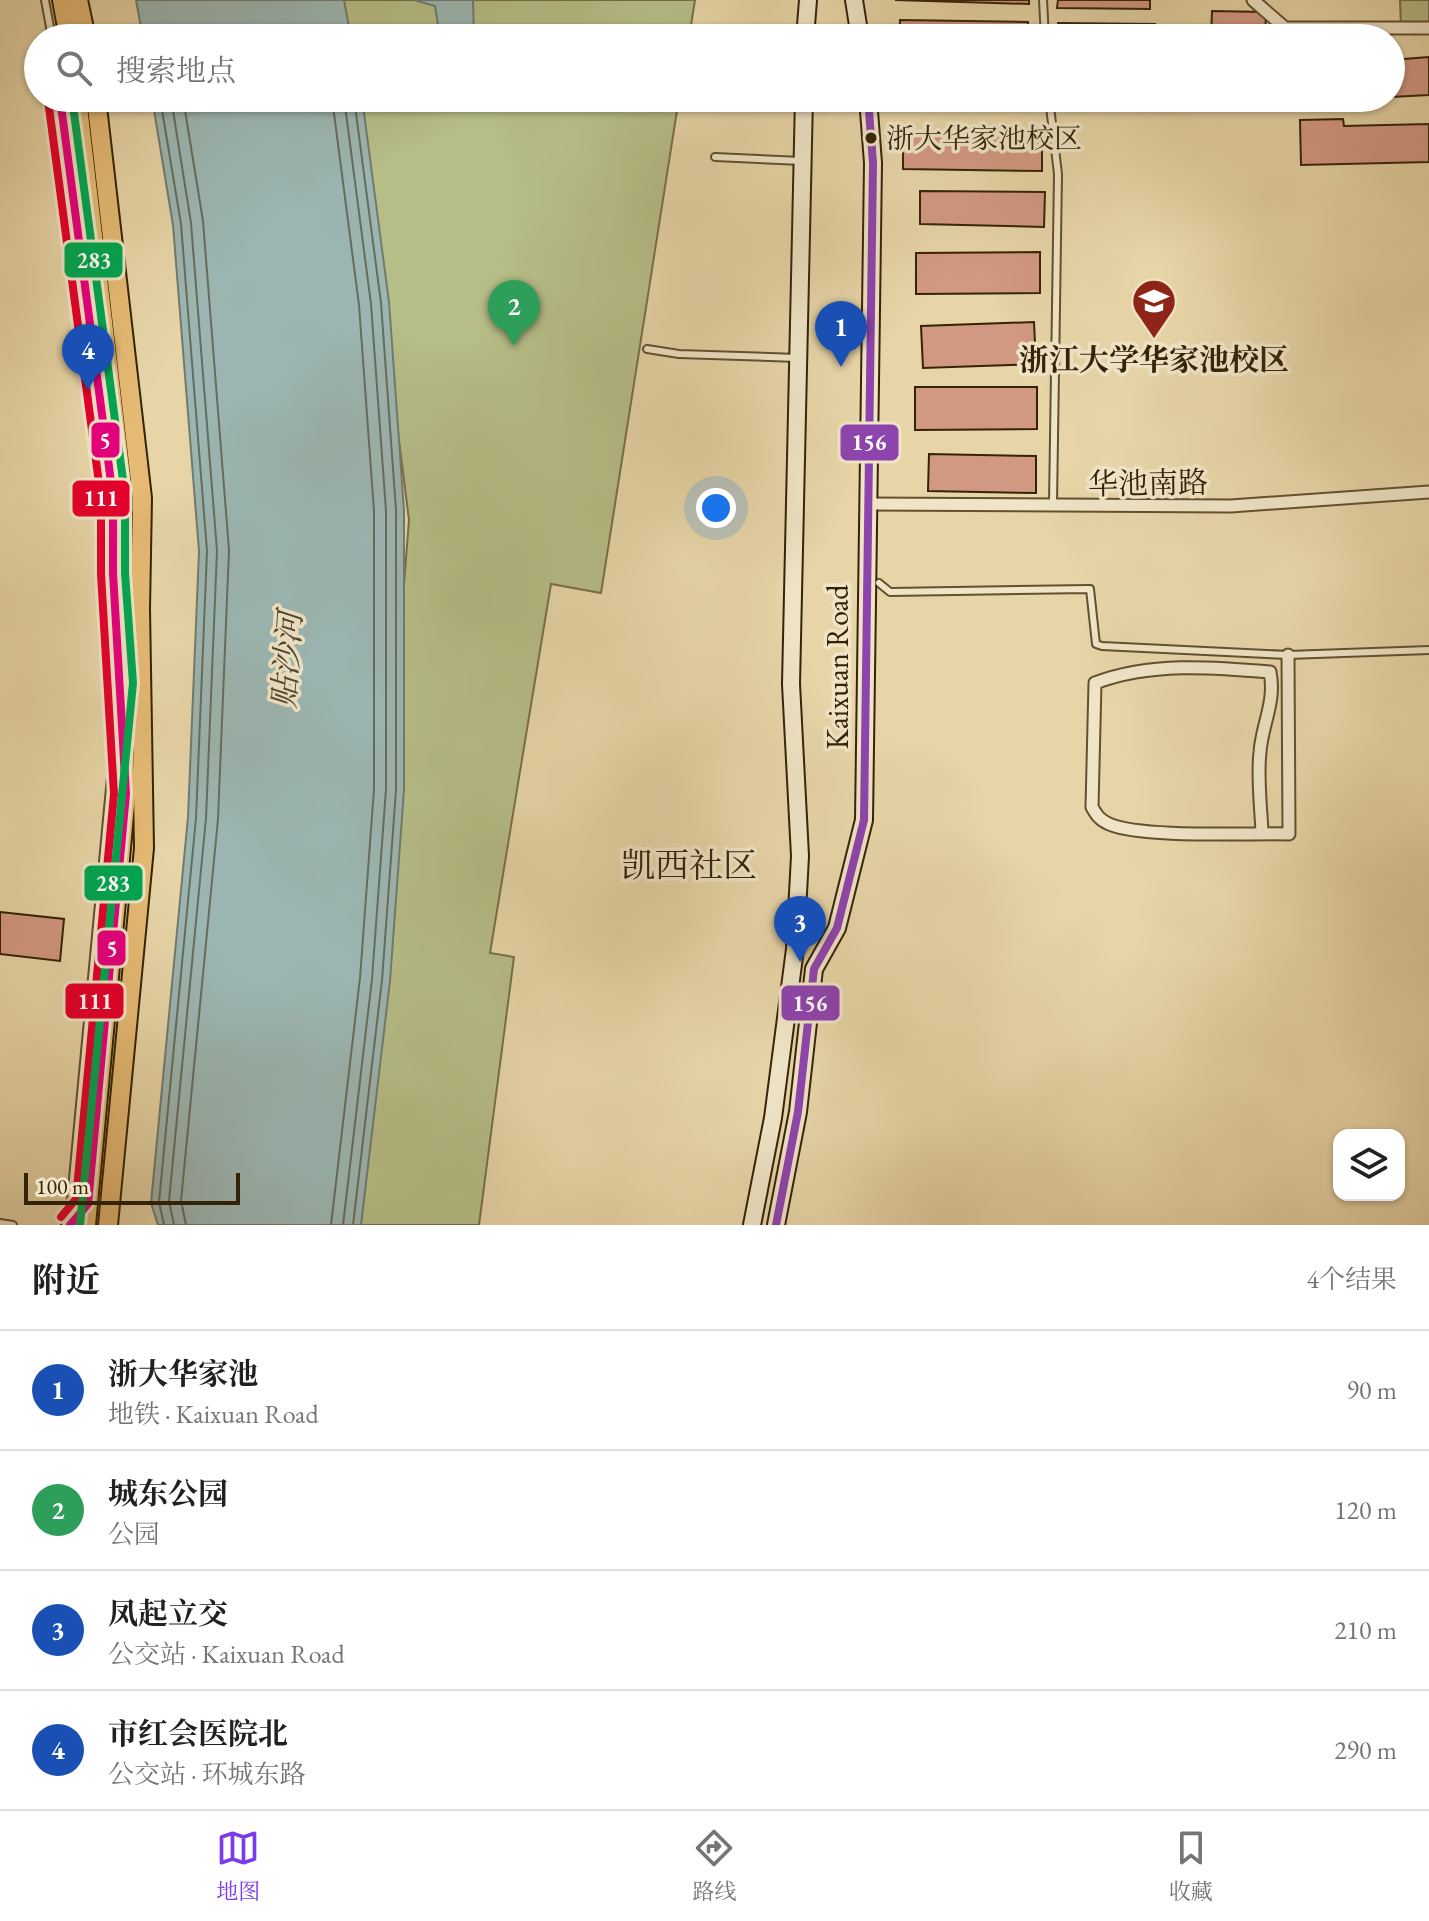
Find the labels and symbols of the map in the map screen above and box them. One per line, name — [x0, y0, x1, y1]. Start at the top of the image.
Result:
place label: 浙大华家池校区 — [886, 120, 1082, 156]
marker: 浙大华家池校区 — [863, 130, 879, 146]
line badge: 283 — [63, 241, 124, 279]
text: 283 — [77, 246, 111, 275]
school or university icon: 浙江大学华家池校区 — [1130, 277, 1178, 340]
pin: 2 — [488, 280, 540, 346]
pin: 1 — [815, 301, 867, 367]
pin: 4 — [62, 324, 114, 390]
place label: 浙江大学华家池校区 — [1019, 340, 1289, 379]
line badge: 5 — [90, 421, 121, 459]
line badge: 156 — [839, 423, 900, 462]
text: 5 — [99, 426, 111, 455]
text: 156 — [852, 428, 887, 457]
street label: 华池南路 — [1088, 462, 1208, 504]
line badge: 111 — [71, 479, 131, 518]
text: 111 — [84, 484, 118, 513]
your location — [696, 488, 736, 528]
street label: Kaixuan Road — [818, 584, 857, 750]
water label: 贴沙河 — [263, 606, 312, 709]
district label: 凯西社区 — [621, 843, 757, 887]
line badge: 283 — [83, 864, 144, 902]
text: 283 — [96, 869, 130, 898]
pin: 3 — [774, 896, 826, 962]
line badge: 5 — [96, 929, 127, 967]
text: 5 — [106, 934, 118, 963]
line badge: 111 — [64, 982, 125, 1020]
line badge: 156 — [780, 984, 841, 1022]
text: 111 — [78, 987, 112, 1016]
text: 156 — [793, 989, 828, 1018]
scale bar — [24, 1169, 240, 1205]

